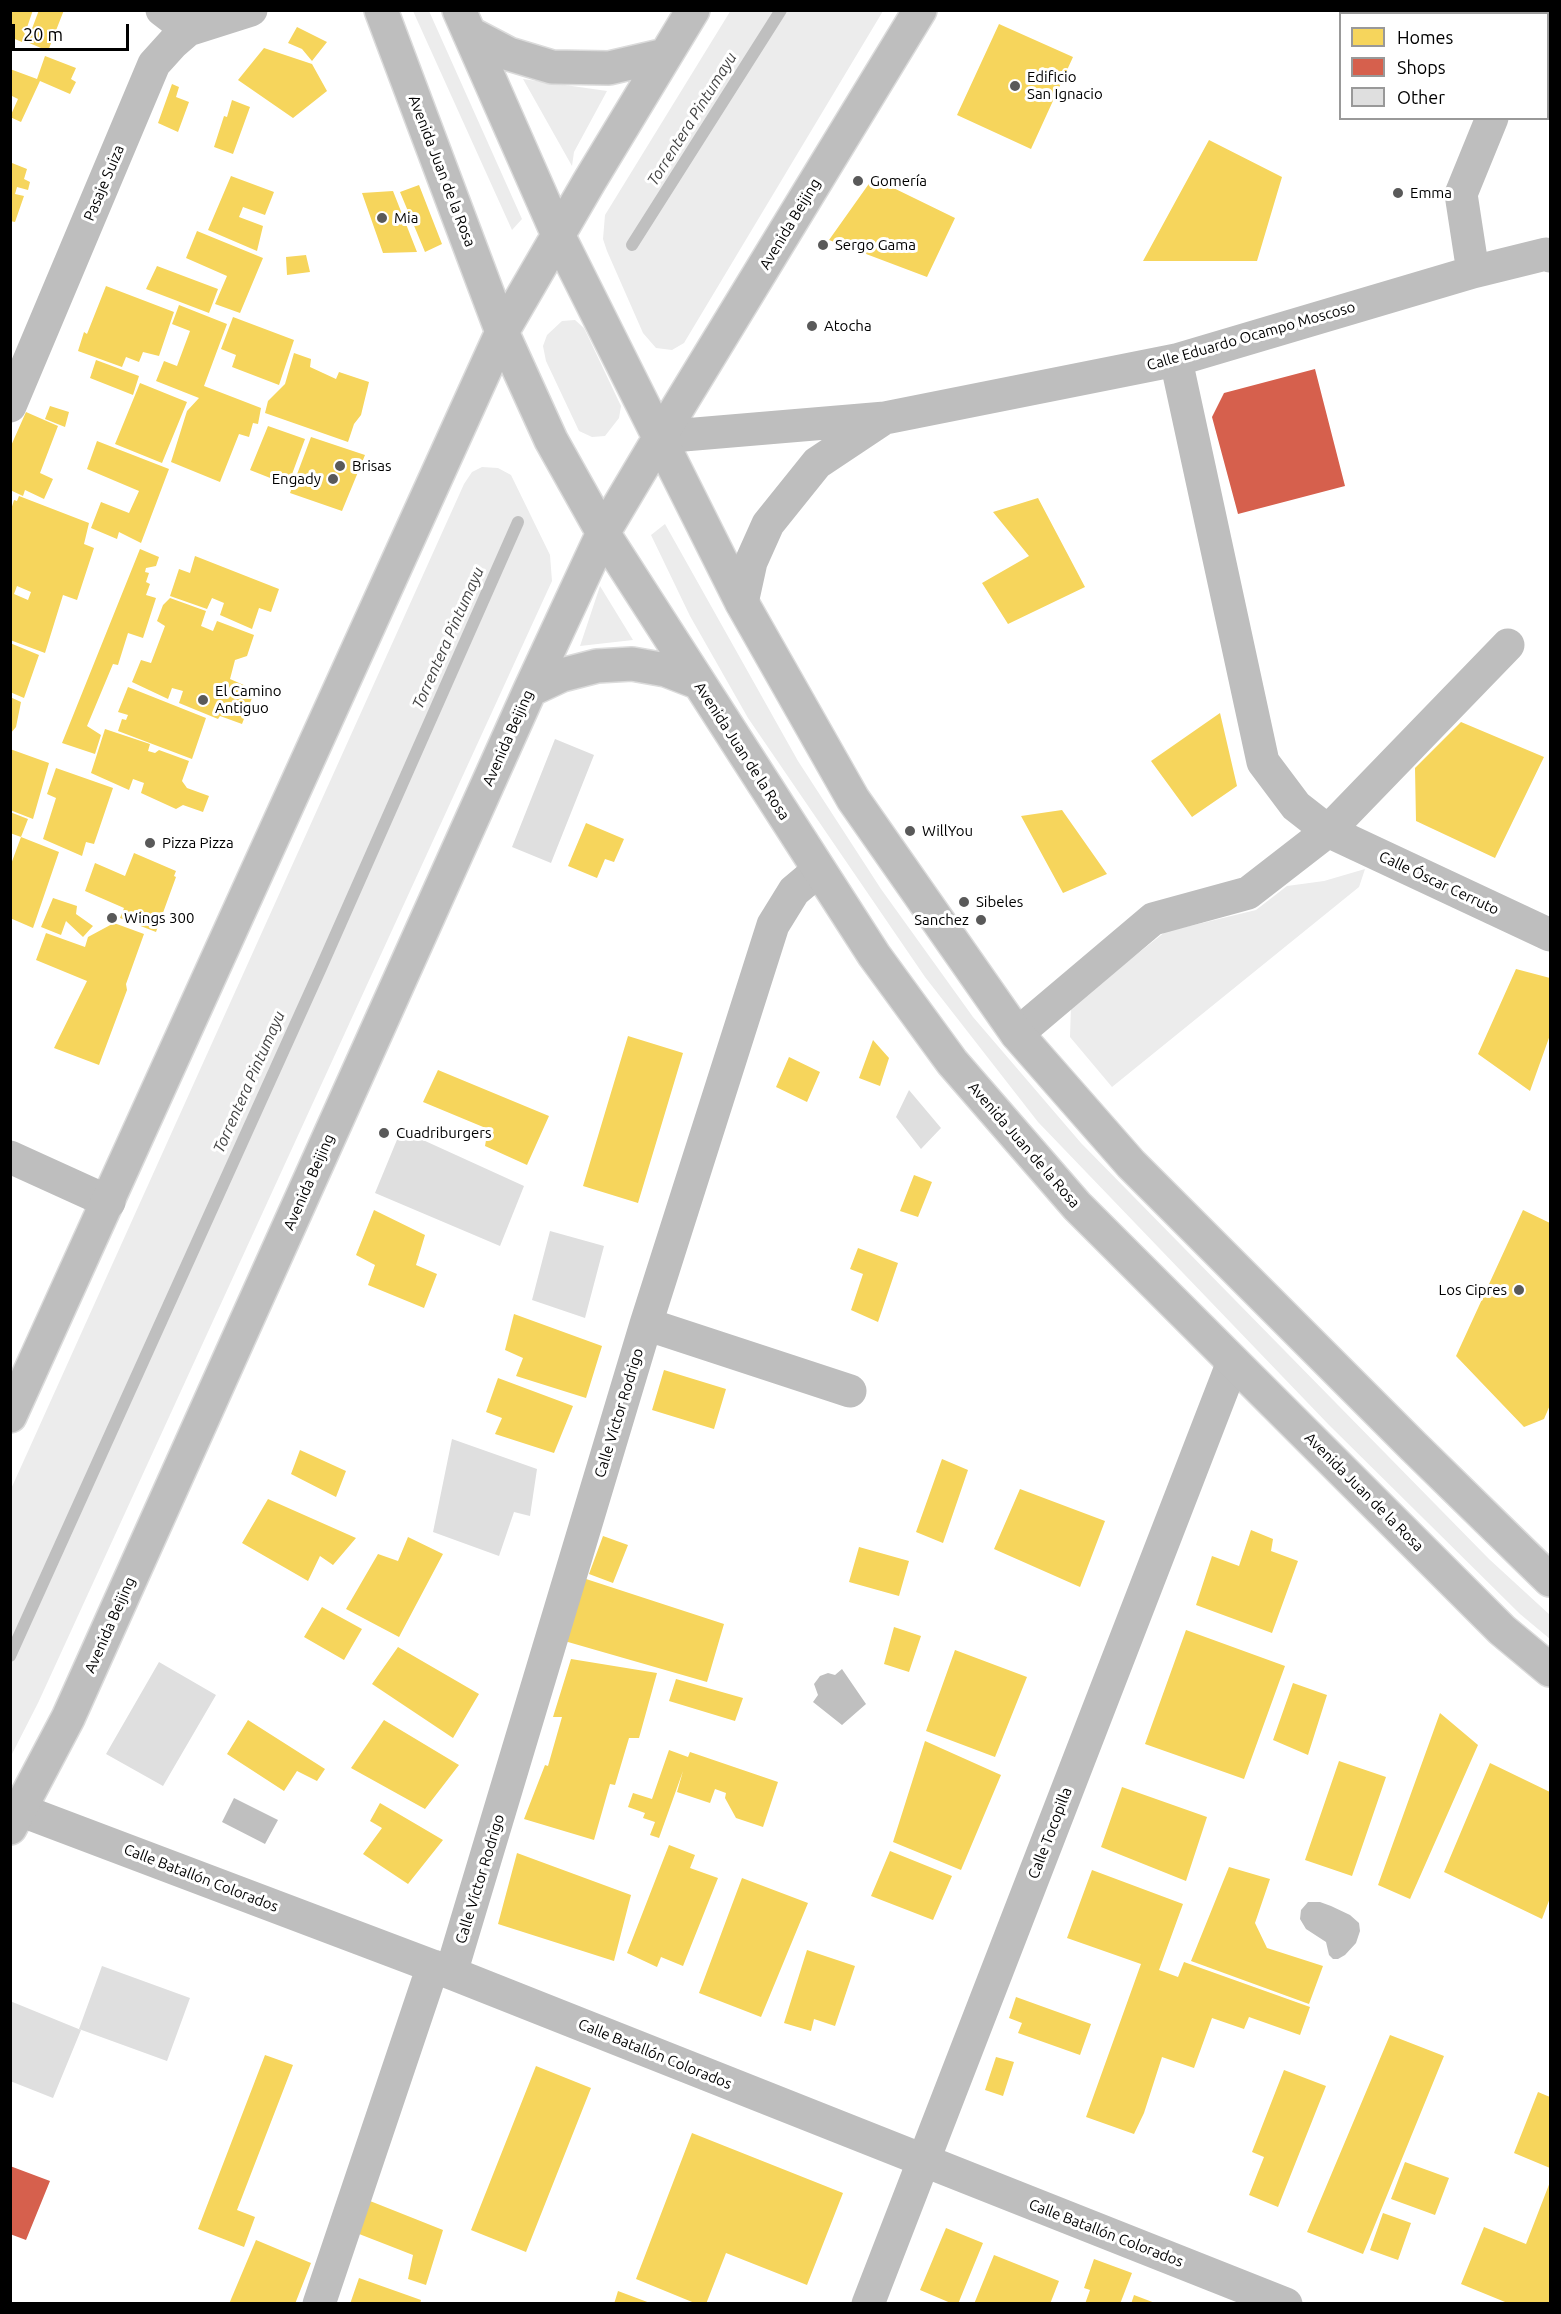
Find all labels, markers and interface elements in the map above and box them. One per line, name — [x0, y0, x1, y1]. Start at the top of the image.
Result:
scale bar — [15, 12, 132, 50]
legend — [1339, 12, 1549, 120]
text: 20 m — [23, 24, 63, 44]
text: Homes — [1397, 27, 1453, 47]
water label: Torrentera Pintumayu — [643, 49, 741, 189]
text: Shops — [1397, 57, 1446, 77]
place label: Edificio San Ignacio — [1027, 68, 1103, 103]
marker: Edificio San Ignacio — [1008, 79, 1022, 93]
text: Other — [1397, 87, 1445, 107]
street label: Avenida Juan de la Rosa — [405, 93, 479, 249]
street label: Pasaje Suiza — [80, 142, 128, 224]
place label: Gomería — [870, 172, 927, 190]
marker: Gomería — [851, 174, 865, 188]
street label: Avenida Beijing — [756, 175, 824, 273]
place label: Emma — [1410, 184, 1452, 202]
marker: Emma — [1391, 186, 1405, 200]
place label: Mia — [394, 209, 418, 227]
marker: Mia — [375, 211, 389, 225]
place label: Sergo Gama — [835, 236, 916, 254]
marker: Sergo Gama — [816, 238, 830, 252]
street label: Calle Eduardo Ocampo Moscoso — [1145, 298, 1357, 374]
place label: Atocha — [824, 317, 872, 335]
marker: Atocha — [805, 319, 819, 333]
place label: Brisas — [352, 457, 392, 475]
marker: Brisas — [333, 459, 347, 473]
place label: Engady — [272, 470, 321, 488]
marker: Engady — [326, 472, 340, 486]
water label: Torrentera Pintumayu — [408, 564, 488, 712]
street label: Avenida Juan de la Rosa — [691, 679, 793, 823]
place label: El Camino Antiguo — [215, 682, 282, 717]
street label: Avenida Beijing — [479, 687, 537, 789]
marker: El Camino Antiguo — [196, 693, 210, 707]
place label: WillYou — [922, 822, 973, 840]
marker: WillYou — [903, 824, 917, 838]
place label: Pizza Pizza — [162, 834, 234, 852]
marker: Pizza Pizza — [143, 836, 157, 850]
street label: Calle Óscar Cerruto — [1376, 847, 1502, 919]
place label: Sibeles — [976, 893, 1023, 911]
marker: Sibeles — [957, 895, 971, 909]
place label: Wings 300 — [124, 909, 194, 927]
marker: Wings 300 — [105, 911, 119, 925]
place label: Sanchez — [914, 911, 969, 929]
marker: Sanchez — [974, 913, 988, 927]
water label: Torrentera Pintumayu — [209, 1008, 289, 1156]
street label: Avenida Juan de la Rosa — [964, 1078, 1084, 1212]
place label: Cuadriburgers — [396, 1124, 492, 1142]
marker: Cuadriburgers — [377, 1126, 391, 1140]
street label: Avenida Beijing — [280, 1131, 338, 1233]
place label: Los Cipres — [1439, 1281, 1507, 1299]
marker: Los Cipres — [1512, 1283, 1526, 1297]
street label: Calle Víctor Rodrigo — [591, 1346, 647, 1480]
street label: Avenida Juan de la Rosa — [1301, 1429, 1427, 1555]
street label: Avenida Beijing — [81, 1574, 139, 1676]
street label: Calle Tocopilla — [1024, 1785, 1076, 1881]
street label: Calle Víctor Rodrigo — [452, 1812, 508, 1946]
street label: Calle Batallón Colorados — [121, 1840, 281, 1916]
street label: Calle Batallón Colorados — [576, 2015, 734, 2093]
street label: Calle Batallón Colorados — [1026, 2195, 1186, 2271]

